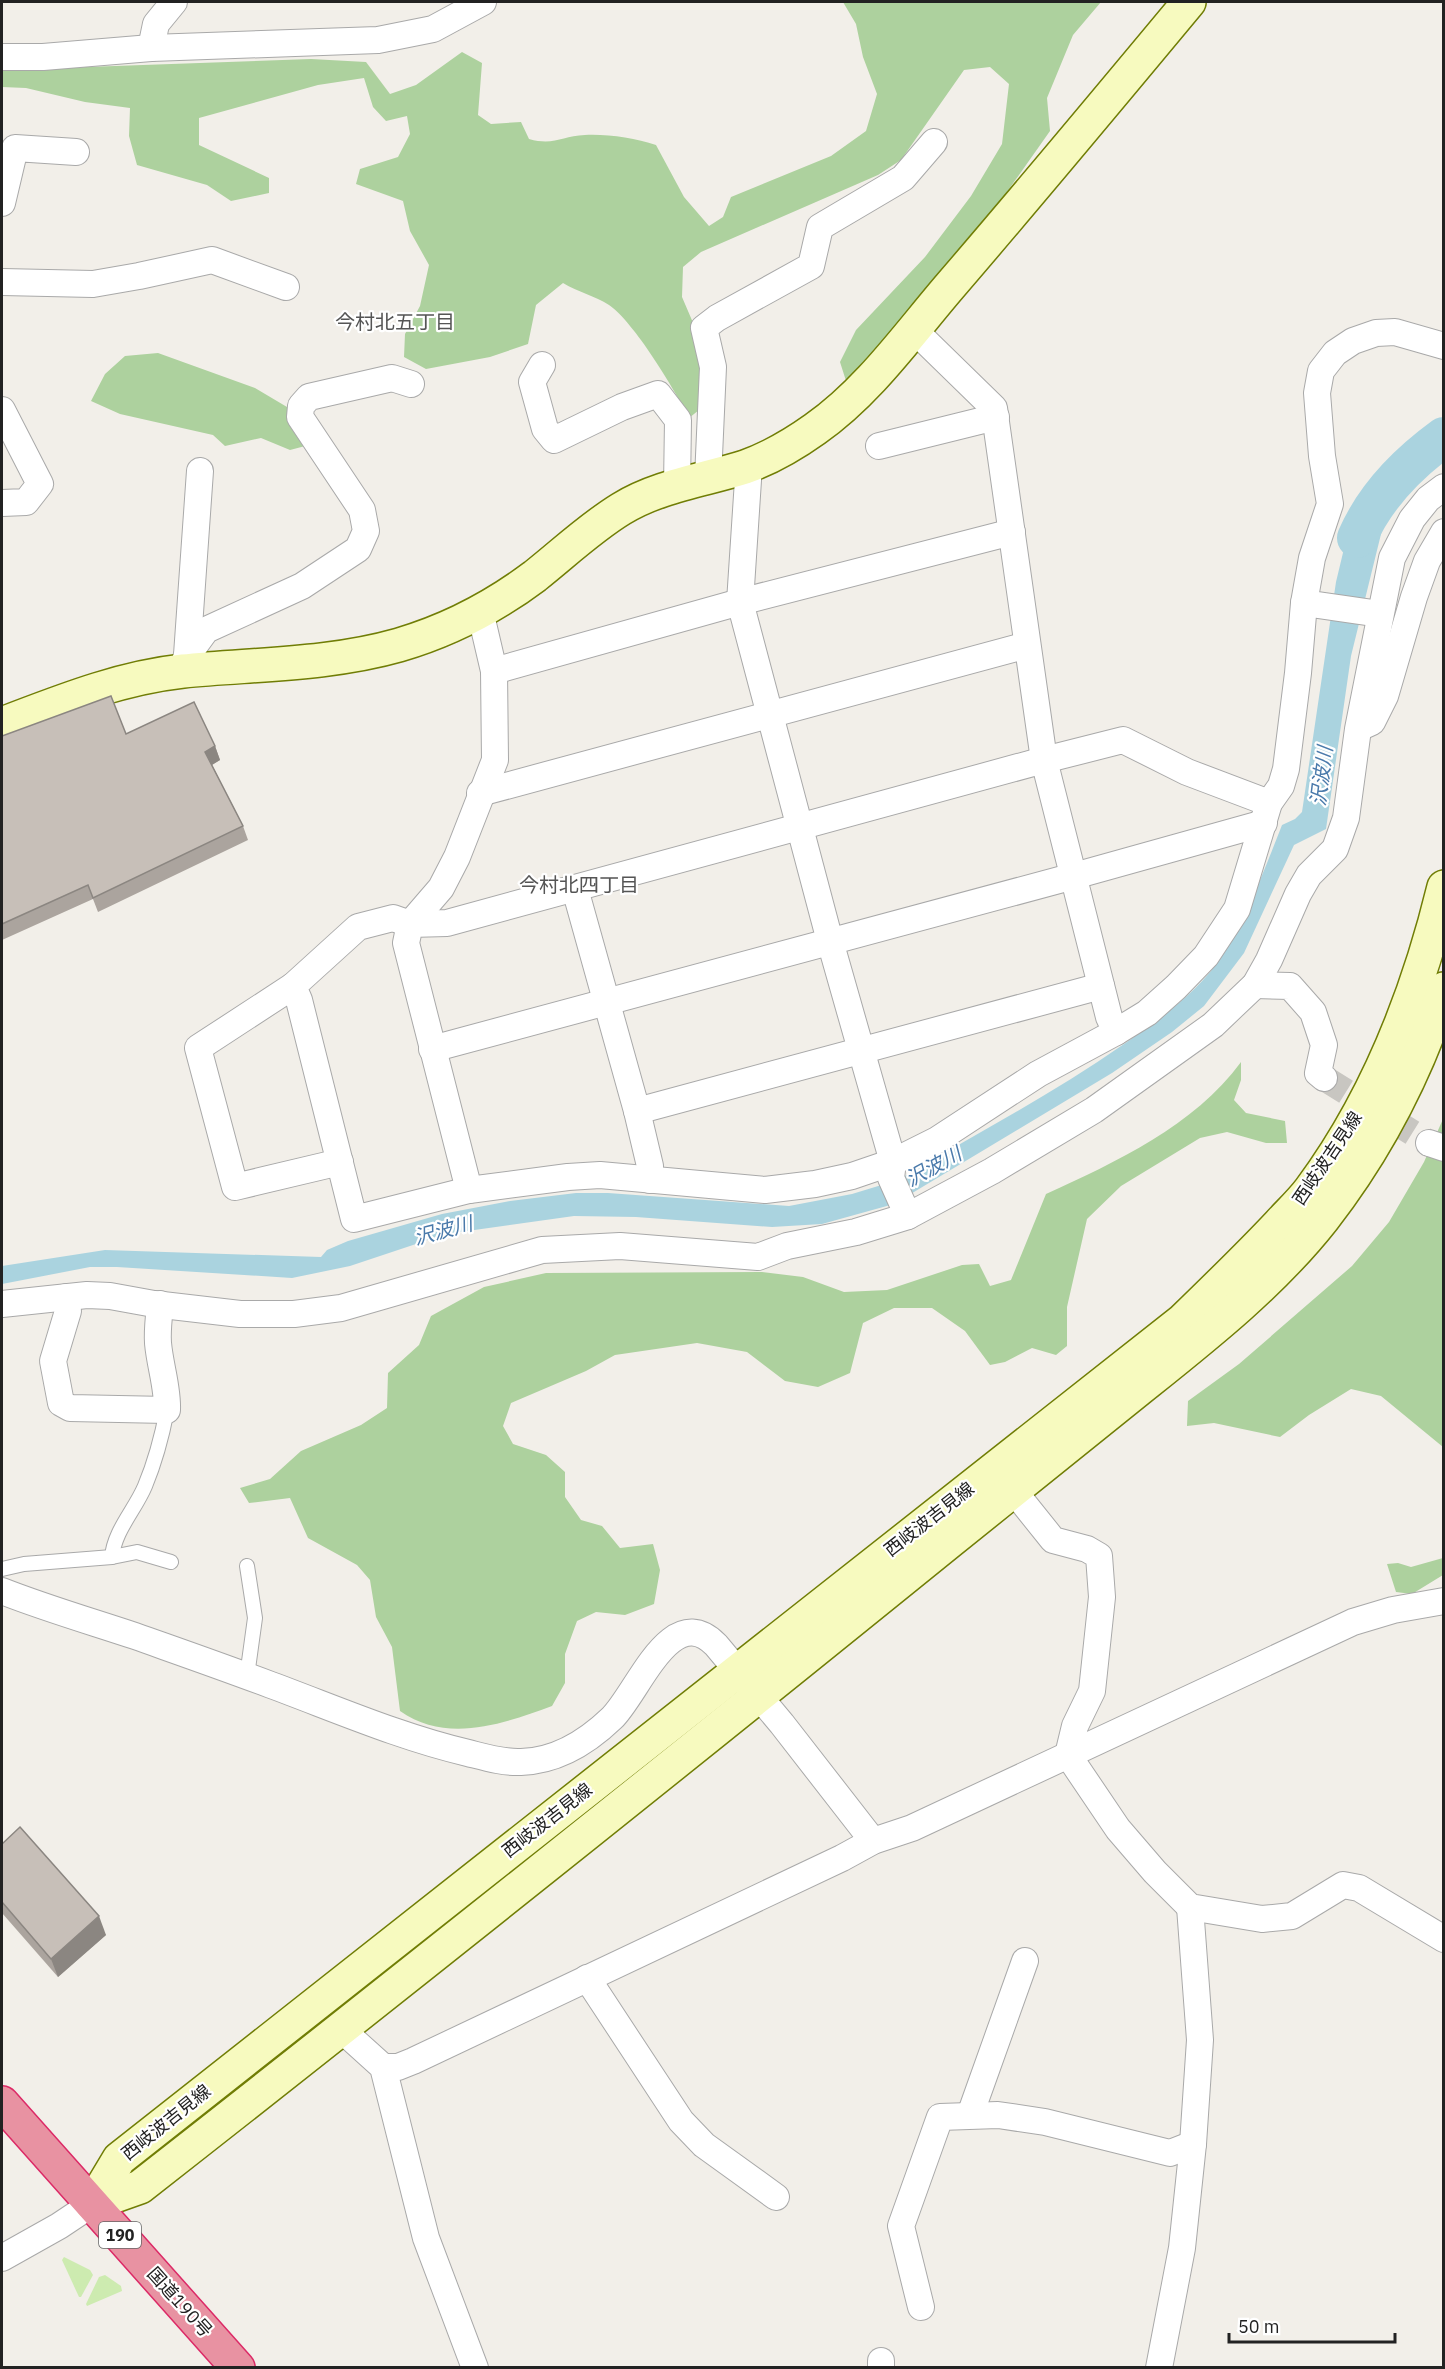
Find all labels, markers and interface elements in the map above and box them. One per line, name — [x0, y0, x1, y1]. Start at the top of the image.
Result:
district label: 今村北五丁目 — [335, 308, 455, 335]
water label: 沢波川 — [1304, 743, 1338, 807]
district label: 今村北四丁目 — [519, 871, 639, 898]
street label: 西岐波吉見線 — [1287, 1107, 1367, 1209]
water label: 沢波川 — [900, 1139, 968, 1192]
water label: 沢波川 — [411, 1209, 477, 1251]
street label: 西岐波吉見線 — [879, 1477, 979, 1561]
street label: 西岐波吉見線 — [497, 1778, 597, 1862]
street label: 西岐波吉見線 — [117, 2079, 215, 2165]
road number: 190 — [99, 2222, 141, 2248]
street label: 国道190号 — [143, 2262, 217, 2342]
scale bar — [1229, 2306, 1396, 2344]
text: 50 m — [1238, 2315, 1280, 2338]

